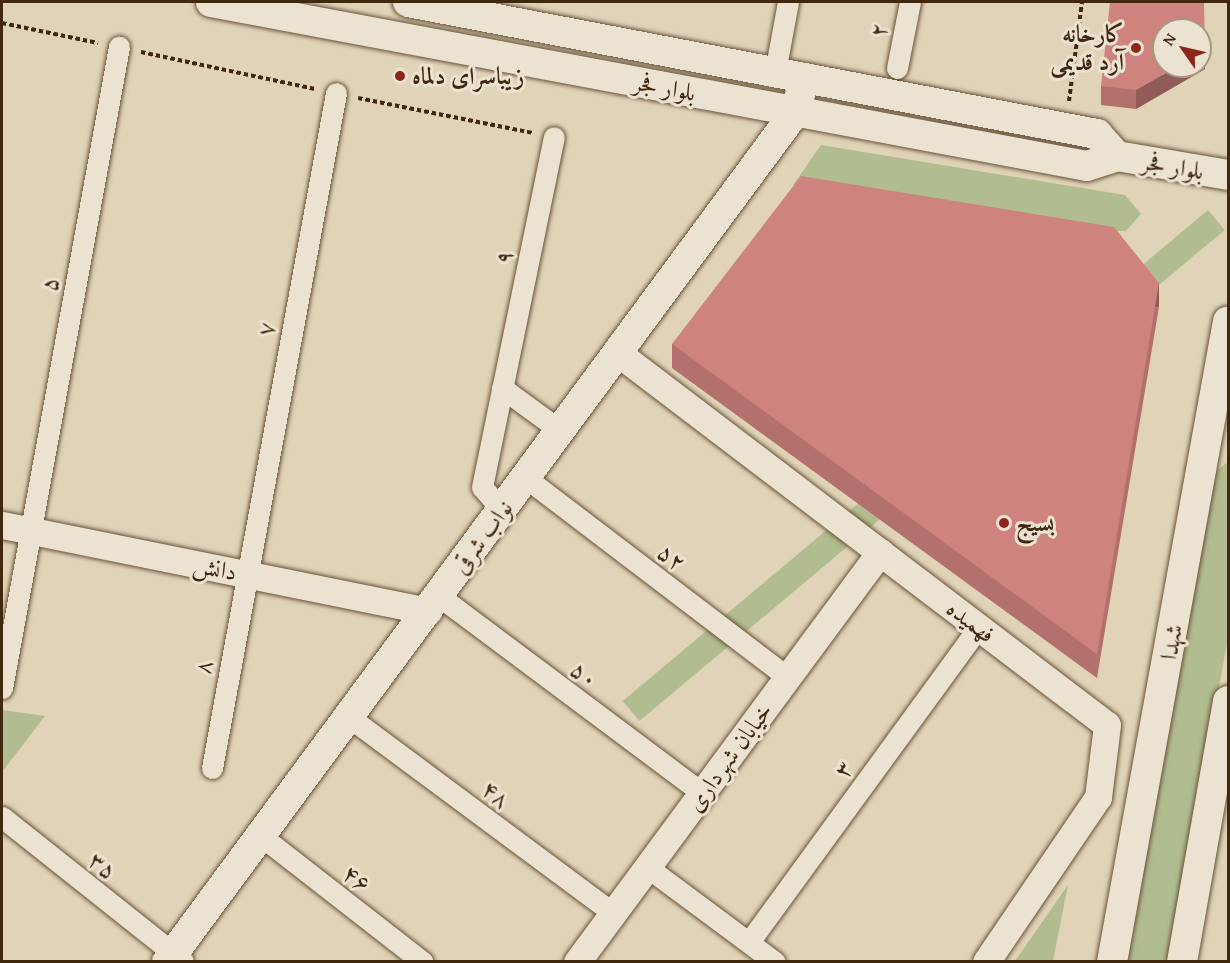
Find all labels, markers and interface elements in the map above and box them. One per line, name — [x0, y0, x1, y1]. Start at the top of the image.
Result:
north arrow — [1152, 18, 1212, 78]
street label: ۲ — [863, 20, 893, 40]
place label: کارخانه آرد قدیمی — [1050, 20, 1124, 76]
text: N — [1156, 28, 1182, 50]
marker: کارخانه آرد قدیمی — [1129, 41, 1143, 55]
place label: زیباسرای دلماه — [412, 62, 524, 90]
street label: بلوار فجر — [632, 67, 698, 107]
marker: زیباسرای دلماه — [393, 69, 407, 83]
street label: بلوار فجر — [1140, 146, 1206, 186]
street label: ۹ — [487, 247, 519, 267]
street label: ۵ — [34, 274, 64, 294]
street label: ۷ — [251, 319, 281, 339]
street label: نواب شرقی — [446, 494, 518, 580]
place label: بسیج — [1016, 509, 1054, 537]
marker: بسیج — [997, 516, 1011, 530]
street label: ۵۲ — [652, 537, 692, 577]
street label: دانش — [190, 550, 240, 586]
street label: فهمیده — [941, 593, 1001, 649]
street label: شهدا — [1154, 622, 1188, 662]
street label: ۵۰ — [565, 654, 605, 694]
street label: ۸ — [188, 658, 218, 676]
street label: خیابان شهرداری — [680, 697, 778, 817]
street label: ۳ — [827, 755, 859, 783]
street label: ۴۸ — [476, 774, 516, 814]
street label: ۳۵ — [83, 845, 123, 885]
street label: ۴۶ — [337, 858, 377, 898]

